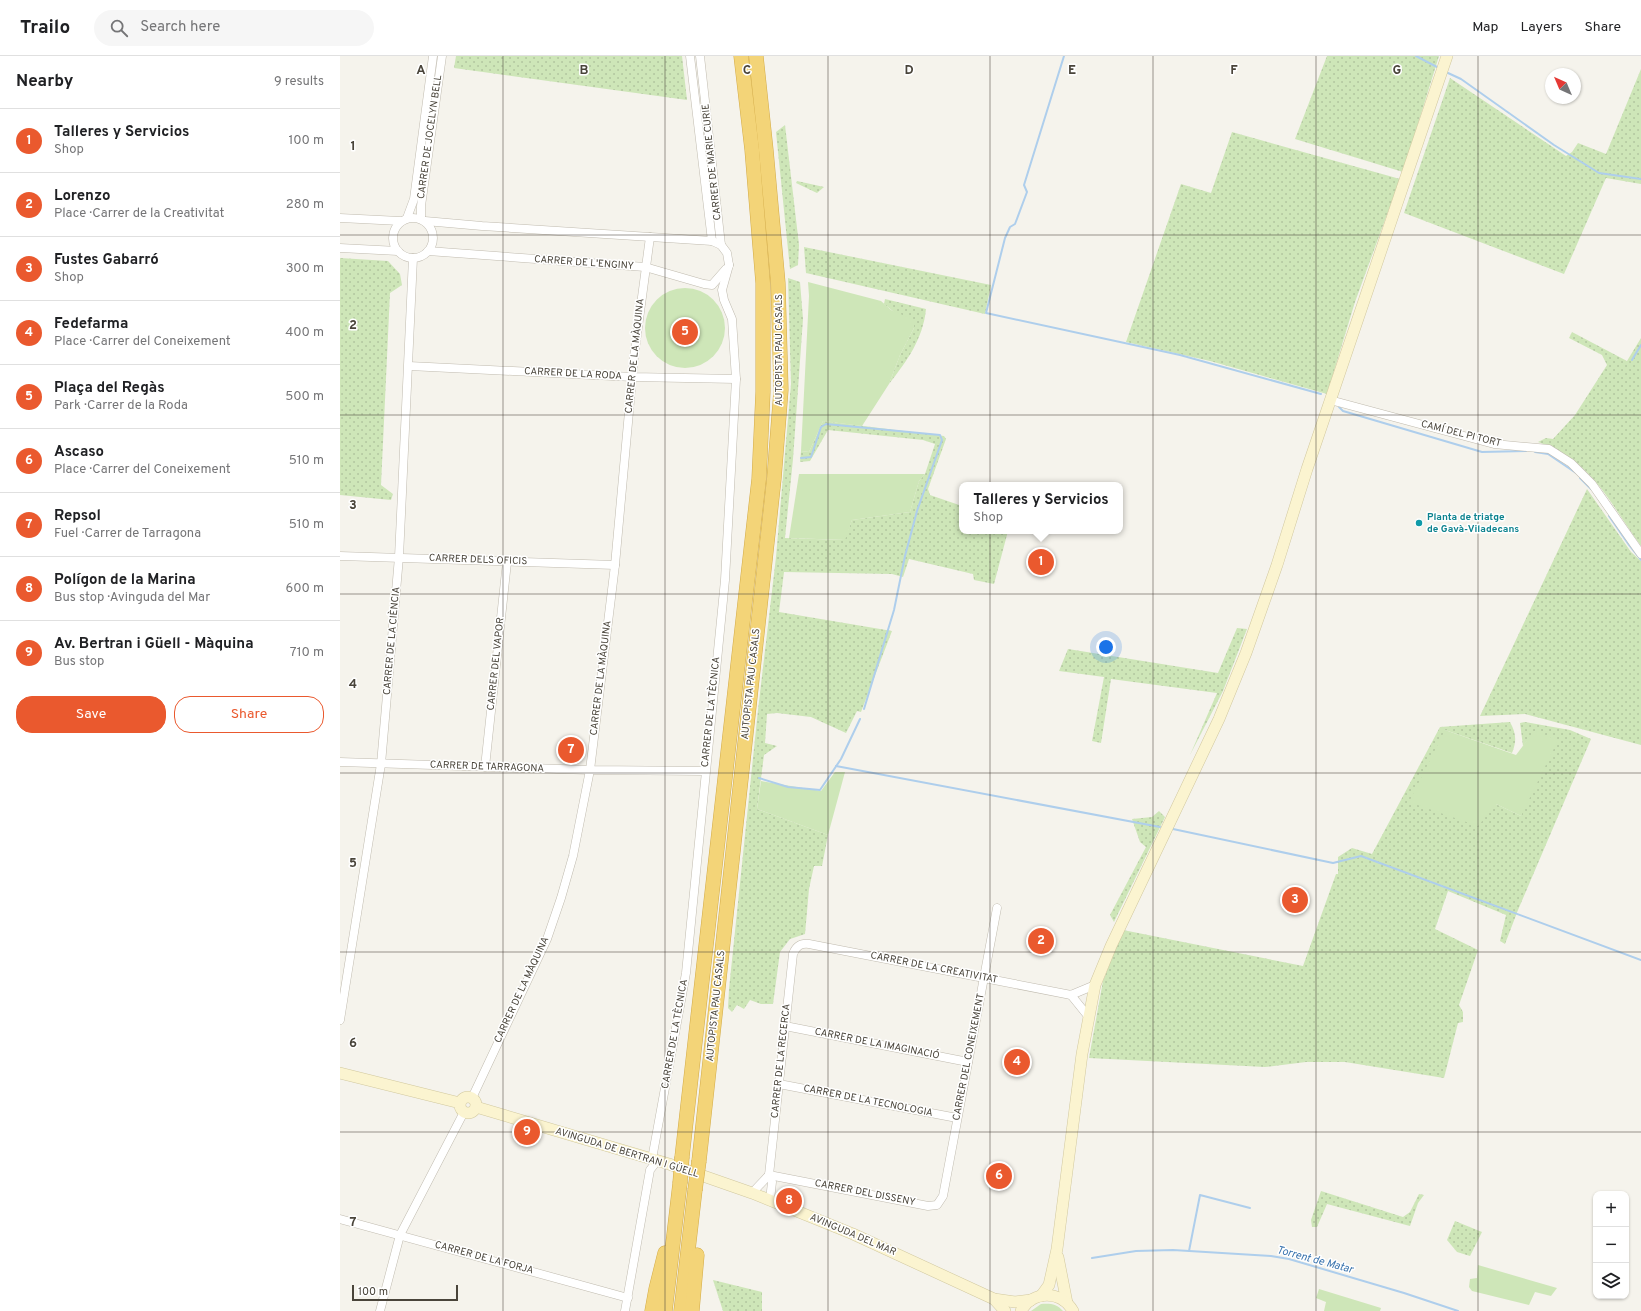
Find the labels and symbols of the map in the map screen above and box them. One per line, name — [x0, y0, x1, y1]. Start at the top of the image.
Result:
text: A — [416, 63, 426, 79]
text: B — [580, 63, 589, 79]
text: C — [743, 63, 751, 79]
text: D — [904, 63, 914, 79]
text: E — [1068, 63, 1076, 79]
text: F — [1230, 63, 1238, 79]
text: G — [1393, 63, 1402, 79]
north arrow — [1545, 68, 1581, 104]
street label: CARRER DE JOCELYN BELL — [415, 74, 445, 200]
street label: CARRER DE MARIE CURIE — [699, 103, 725, 221]
text: 1 — [350, 139, 356, 155]
street label: CARRER DE L'ENGINY — [534, 253, 635, 273]
street label: AUTOPISTA PAU CASALS — [773, 294, 786, 406]
street label: CARRER DE LA MÀQUINA — [622, 298, 648, 414]
pin: 5 — [672, 317, 698, 347]
text: 2 — [349, 318, 357, 334]
street label: CARRER DE LA RODA — [524, 365, 622, 383]
street label: CAMÍ DEL PI TORT — [1419, 418, 1503, 450]
text: 3 — [349, 498, 357, 514]
place label: Planta de triatge de Gavà-Viladecans — [1427, 511, 1519, 536]
marker: Planta de triatge de Gavà-Viladecans — [1414, 518, 1424, 528]
pin: 1 — [1028, 547, 1054, 577]
street label: CARRER DELS OFICIS — [429, 552, 527, 568]
street label: CARRER DE LA CIÈNCIA — [381, 586, 403, 696]
street label: CARRER DEL VAPOR — [485, 617, 507, 711]
street label: CARRER DE LA MÀQUINA — [588, 620, 615, 736]
street label: AUTOPISTA PAU CASALS — [739, 628, 763, 740]
your location — [1096, 637, 1116, 657]
street label: CARRER DE LA TÈCNICA — [699, 656, 723, 768]
text: 4 — [349, 677, 357, 693]
pin: 7 — [558, 735, 584, 765]
street label: CARRER DE TARRAGONA — [430, 759, 545, 775]
text: 5 — [349, 856, 357, 872]
pin: 3 — [1282, 885, 1308, 915]
pin: 2 — [1028, 926, 1054, 956]
street label: CARRER DE LA MÀQUINA — [492, 935, 552, 1045]
street label: CARRER DE LA CREATIVITAT — [869, 949, 999, 987]
street label: AUTOPISTA PAU CASALS — [704, 950, 728, 1062]
street label: CARRER DE LA TÈCNICA — [659, 978, 691, 1090]
street label: CARRER DEL CONEIXEMENT — [950, 992, 988, 1122]
street label: CARRER DE LA RECERCA — [769, 1003, 793, 1119]
street label: CARRER DE LA IMAGINACIÓ — [813, 1025, 941, 1063]
text: 6 — [349, 1036, 357, 1052]
pin: 4 — [1004, 1047, 1030, 1077]
street label: CARRER DE LA TECNOLOGIA — [802, 1082, 934, 1120]
pin: 9 — [514, 1117, 540, 1147]
street label: AVINGUDA DE BERTRAN I GÜELL — [554, 1125, 701, 1181]
pin: 6 — [986, 1161, 1012, 1191]
street label: CARRER DEL DISSENY — [814, 1177, 917, 1209]
pin: 8 — [776, 1186, 802, 1216]
street label: AVINGUDA DEL MAR — [808, 1211, 898, 1259]
text: 7 — [350, 1215, 357, 1231]
street label: CARRER DE LA FORJA — [433, 1239, 535, 1278]
water label: Torrent de Matar — [1275, 1243, 1355, 1277]
scale bar — [352, 1283, 458, 1302]

